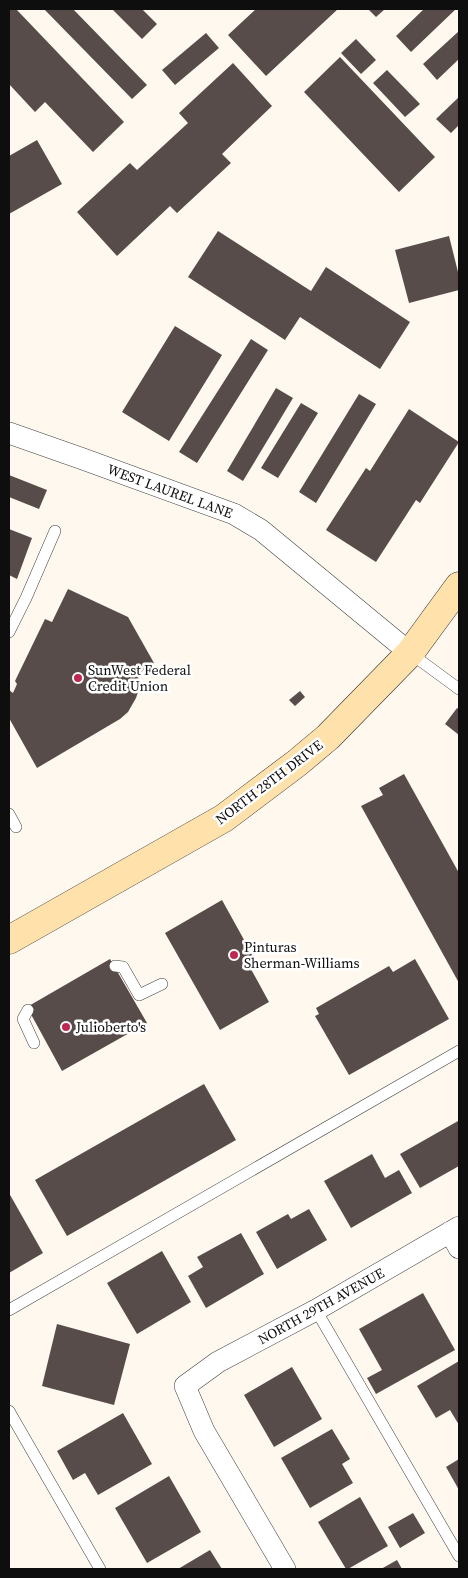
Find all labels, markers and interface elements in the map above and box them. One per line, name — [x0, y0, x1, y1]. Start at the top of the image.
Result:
street label: WEST LAUREL LANE — [104, 459, 236, 523]
place label: SunWest Federal Credit Union — [88, 660, 191, 696]
marker: SunWest Federal Credit Union — [72, 672, 84, 684]
street label: NORTH 28TH DRIVE — [211, 735, 327, 829]
place label: Pinturas Sherman-Williams — [244, 937, 360, 973]
marker: Pinturas Sherman-Williams — [228, 949, 240, 961]
place label: Julioberto's — [75, 1017, 146, 1037]
marker: Julioberto's — [60, 1021, 72, 1033]
street label: NORTH 29TH AVENUE — [254, 1263, 388, 1349]

